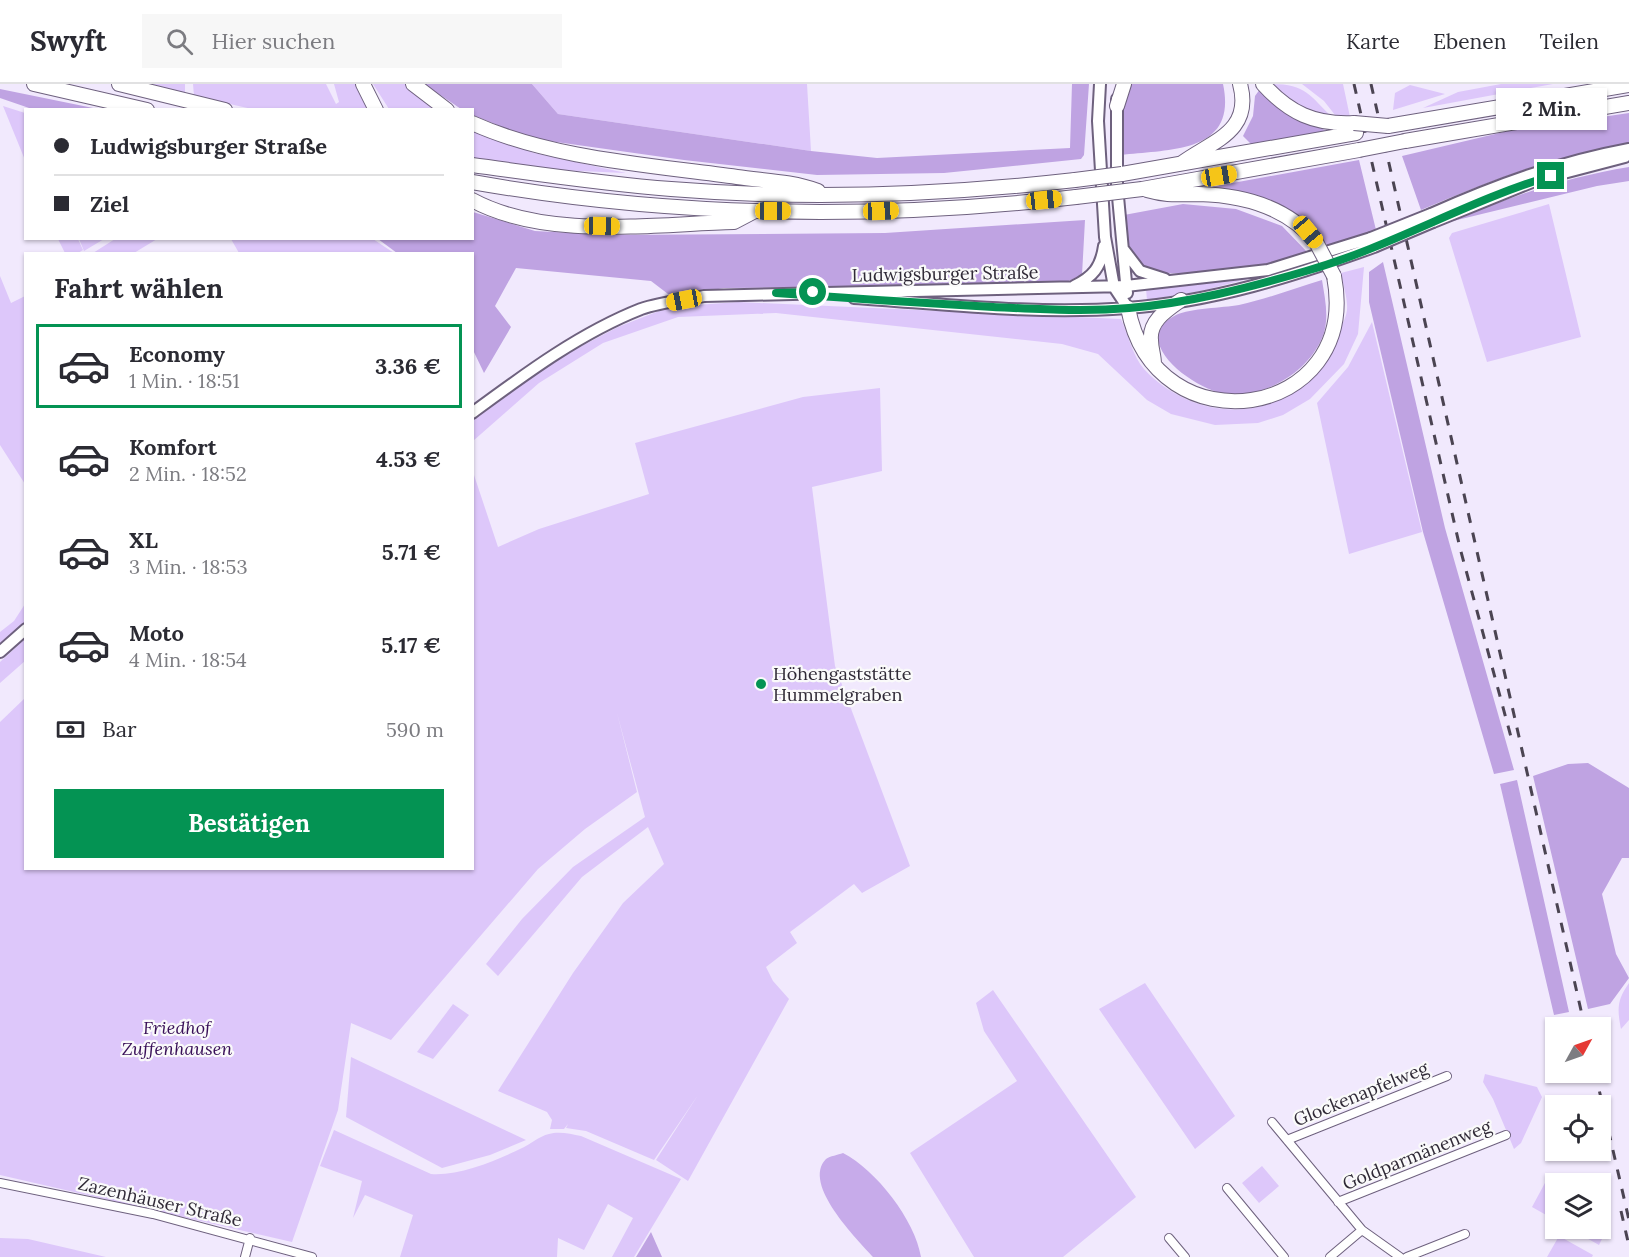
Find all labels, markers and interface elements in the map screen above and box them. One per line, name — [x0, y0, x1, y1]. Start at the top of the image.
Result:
search box — [142, 14, 562, 68]
text: Swyft — [30, 23, 106, 59]
icon: search — [163, 25, 196, 58]
text: Hier suchen — [211, 27, 335, 55]
text: Karte — [1346, 28, 1400, 55]
text: Ebenen — [1433, 28, 1506, 55]
text: Teilen — [1539, 28, 1599, 55]
callout: 2 Min. — [1496, 89, 1606, 131]
text: 2 Min. — [1522, 96, 1581, 121]
text: Ludwigsburger Straße — [90, 132, 327, 160]
route end — [1537, 162, 1564, 189]
car — [1200, 164, 1238, 188]
car — [1025, 189, 1063, 211]
text: Ziel — [90, 190, 129, 218]
car — [863, 201, 899, 221]
car — [755, 202, 791, 220]
car — [1290, 212, 1326, 252]
car — [584, 217, 620, 235]
street label: Ludwigsburger Straße — [851, 260, 1039, 287]
text: Fahrt wählen — [54, 271, 223, 305]
route start — [799, 278, 826, 305]
car — [665, 288, 703, 312]
icon: car — [57, 339, 111, 393]
text: Economy — [129, 340, 225, 368]
text: 3.36 € — [375, 352, 441, 380]
text: 1 Min. · 18:51 — [129, 368, 240, 393]
icon: car — [57, 432, 111, 486]
text: Komfort — [129, 433, 217, 461]
text: 4.53 € — [376, 445, 441, 473]
text: 2 Min. · 18:52 — [129, 461, 247, 486]
icon: car — [57, 525, 111, 579]
text: XL — [129, 526, 158, 554]
text: 5.71 € — [382, 538, 441, 566]
text: 3 Min. · 18:53 — [129, 554, 248, 579]
icon: car — [57, 618, 111, 672]
text: Moto — [129, 619, 184, 647]
text: 5.17 € — [381, 631, 441, 659]
text: 4 Min. · 18:54 — [129, 647, 247, 672]
place label: Höhengaststätte Hummelgraben — [773, 662, 912, 706]
marker: Höhengaststätte Hummelgraben — [754, 677, 768, 691]
icon: cash — [54, 713, 87, 746]
text: Bar — [102, 715, 137, 743]
text: 590 m — [386, 717, 444, 742]
button: Bestätigen — [54, 789, 444, 858]
park label: Friedhof Zuffenhausen — [122, 1016, 232, 1060]
north arrow — [1545, 1017, 1611, 1083]
map controls — [1545, 1017, 1611, 1239]
street label: Glockenapfelweg — [1290, 1056, 1433, 1131]
button: locate — [1545, 1095, 1611, 1161]
street label: Goldparmänenweg — [1339, 1114, 1495, 1195]
street label: Zazenhäuser Straße — [76, 1171, 244, 1232]
button: layers — [1545, 1173, 1611, 1239]

